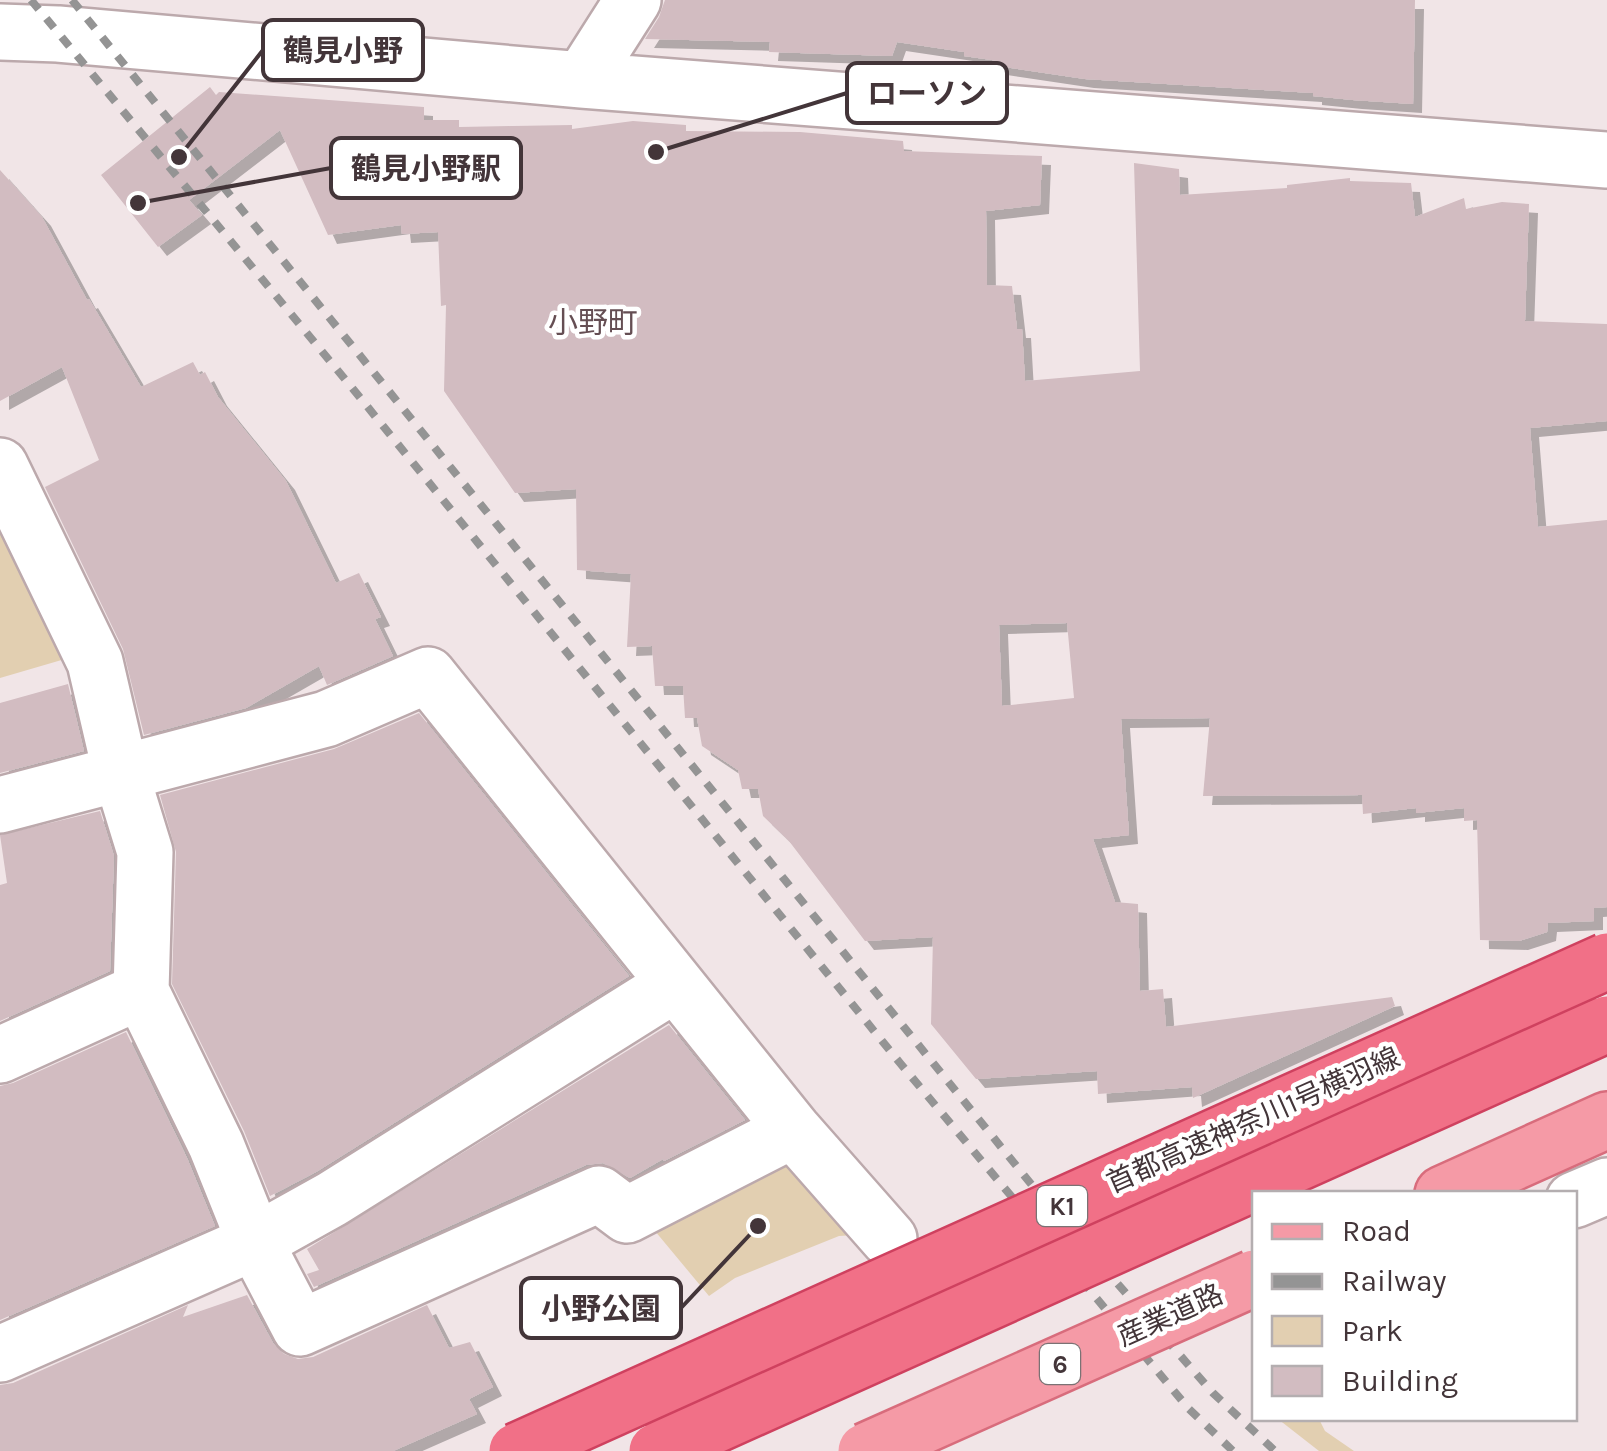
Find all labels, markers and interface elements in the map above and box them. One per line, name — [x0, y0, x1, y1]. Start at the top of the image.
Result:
callout: 鶴見小野 — [263, 20, 423, 80]
text: 鶴見小野 — [283, 33, 403, 69]
callout: ローソン — [847, 63, 1007, 123]
text: ローソン — [867, 76, 987, 112]
callout: 鶴見小野駅 — [331, 138, 521, 198]
text: 鶴見小野駅 — [351, 151, 501, 187]
district label: 小野町 — [548, 305, 638, 341]
street label: 首都高速神奈川1号横羽線 — [1101, 1040, 1405, 1200]
road number: K1 — [1037, 1186, 1087, 1226]
legend — [1252, 1191, 1577, 1421]
text: Road — [1342, 1213, 1411, 1249]
text: Railway — [1342, 1263, 1446, 1299]
street label: 産業道路 — [1112, 1277, 1228, 1353]
callout: 小野公園 — [521, 1278, 681, 1338]
text: 小野公園 — [541, 1291, 661, 1327]
text: Park — [1342, 1313, 1403, 1349]
road number: 6 — [1040, 1344, 1080, 1384]
text: Building — [1342, 1363, 1458, 1399]

